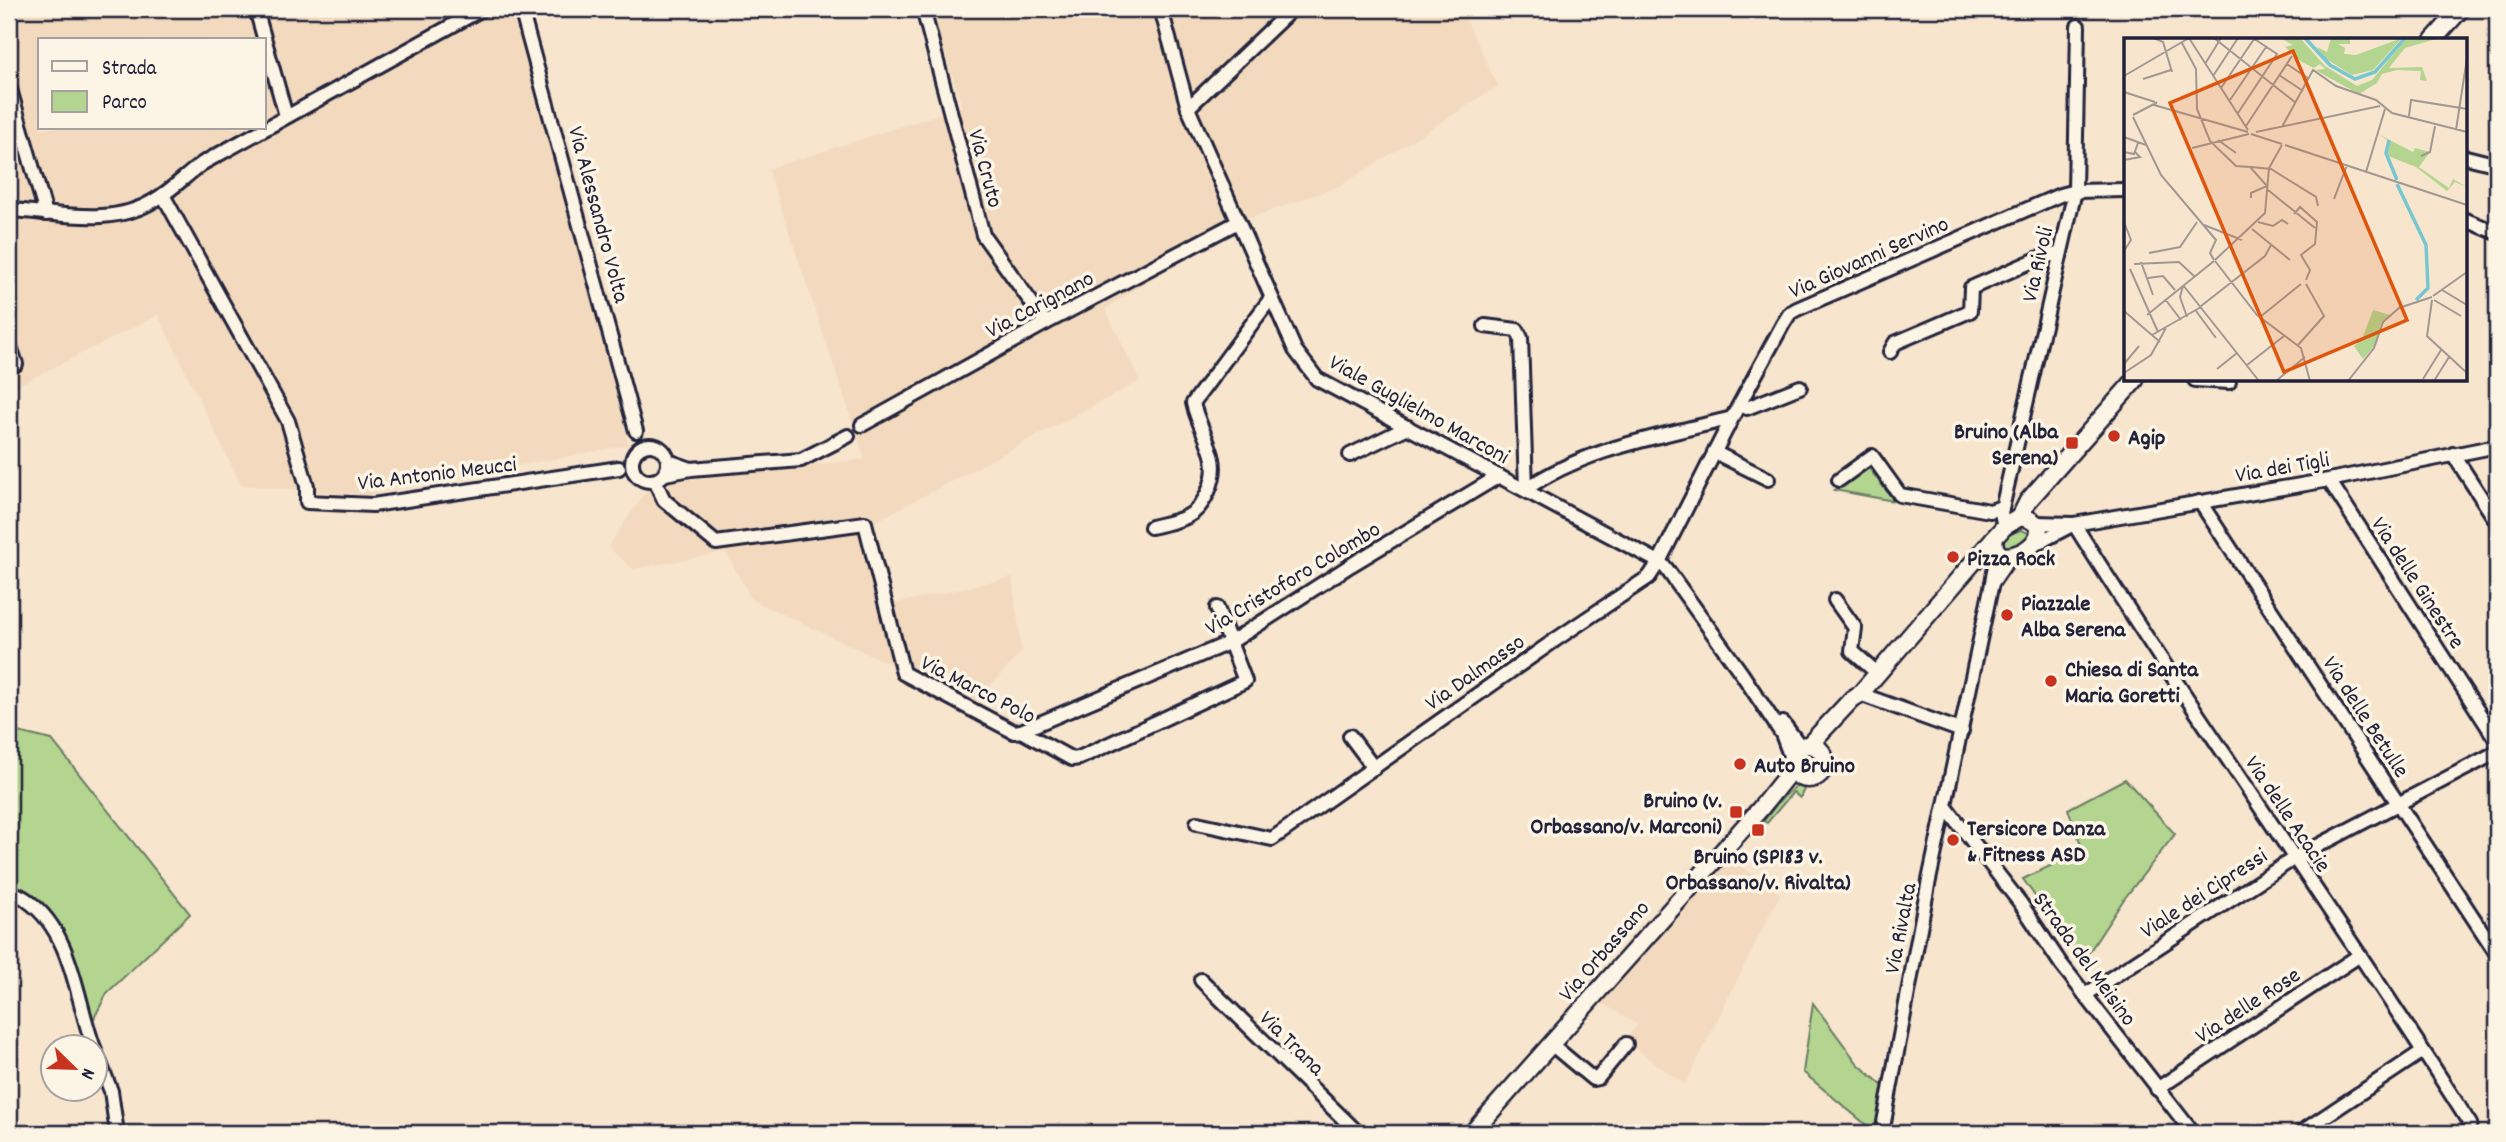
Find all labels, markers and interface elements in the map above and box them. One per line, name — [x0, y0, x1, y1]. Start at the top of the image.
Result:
legend — [38, 38, 266, 130]
inset map — [2124, 38, 2468, 382]
text: Strada — [102, 55, 157, 85]
text: Parco — [102, 89, 147, 119]
street label: Via Alessandro Volta — [557, 123, 636, 308]
street label: Via Cruto — [957, 126, 1010, 212]
street label: Via Giovanni Servino — [1784, 209, 1955, 309]
street label: Via Rivoli — [2015, 224, 2064, 306]
street label: Via Carignano — [981, 264, 1101, 348]
street label: Viale Guglielmo Marconi — [1322, 348, 1515, 475]
place label: Bruino (Alba Serena) — [1954, 417, 2059, 476]
place label: Agip — [2128, 423, 2166, 456]
marker: Agip — [2106, 428, 2122, 444]
marker: Bruino (Alba Serena) — [2064, 435, 2080, 451]
street label: Via dei Tigli — [2233, 445, 2332, 494]
street label: Via Antonio Meucci — [356, 449, 519, 502]
street label: Via delle Ginestre — [2361, 511, 2471, 657]
street label: Via Cristoforo Colombo — [1200, 514, 1388, 646]
place label: Pizza Rock — [1967, 544, 2056, 577]
marker: Pizza Rock — [1945, 549, 1961, 565]
place label: Piazzale Alba Serena — [2021, 589, 2127, 648]
marker: Piazzale Alba Serena — [1999, 607, 2015, 623]
street label: Via Dalmasso — [1419, 627, 1533, 721]
street label: Via Marco Polo — [914, 648, 1041, 734]
street label: Via delle Betulle — [2312, 651, 2416, 785]
place label: Chiesa di Santa Maria Goretti — [2065, 655, 2199, 714]
marker: Chiesa di Santa Maria Goretti — [2043, 673, 2059, 689]
street label: Via delle Acacie — [2235, 750, 2337, 880]
place label: Auto Bruino — [1754, 751, 1855, 784]
marker: Auto Bruino — [1732, 756, 1748, 772]
place label: Bruino (v. Orbassano/v. Marconi) — [1530, 786, 1722, 845]
marker: Bruino (v. Orbassano/v. Marconi) — [1728, 804, 1744, 820]
place label: Tersicore Danza & Fitness ASD — [1967, 814, 2106, 873]
marker: Bruino (SP183 v. Orbassano/v. Rivalta) — [1750, 822, 1766, 838]
marker: Tersicore Danza & Fitness ASD — [1945, 832, 1961, 848]
street label: Viale dei Cipressi — [2135, 841, 2275, 948]
place label: Bruino (SP183 v. Orbassano/v. Rivalta) — [1665, 842, 1851, 901]
street label: Via Rivalta — [1877, 879, 1928, 977]
street label: Strada del Meisino — [2023, 886, 2143, 1034]
street label: Via Orbassano — [1552, 894, 1659, 1010]
street label: Via delle Rose — [2190, 960, 2308, 1053]
street label: Via Trana — [1250, 1004, 1332, 1086]
north arrow — [38, 1034, 108, 1104]
text: N — [72, 1064, 101, 1083]

